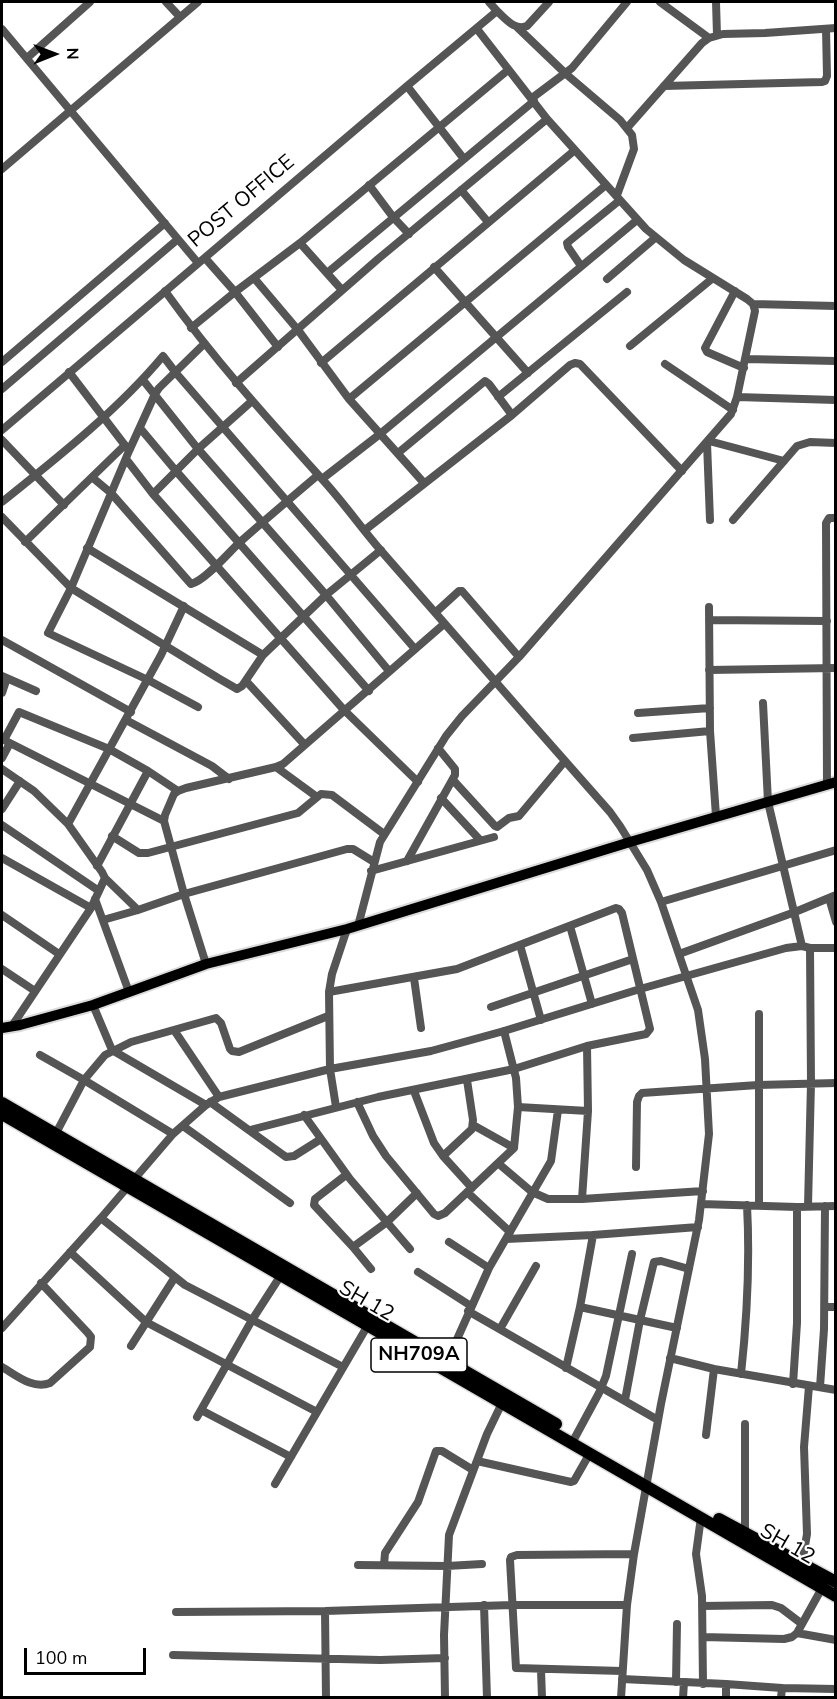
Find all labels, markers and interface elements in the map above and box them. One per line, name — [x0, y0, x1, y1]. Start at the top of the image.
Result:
north arrow — [24, 24, 84, 84]
text: N — [61, 48, 83, 60]
street label: POST OFFICE — [184, 150, 300, 254]
street label: SH 12 — [334, 1276, 398, 1328]
road number: NH709A — [371, 1338, 467, 1372]
street label: SH 12 — [755, 1519, 819, 1571]
scale bar — [27, 1636, 148, 1674]
text: 100 m — [35, 1646, 87, 1670]

